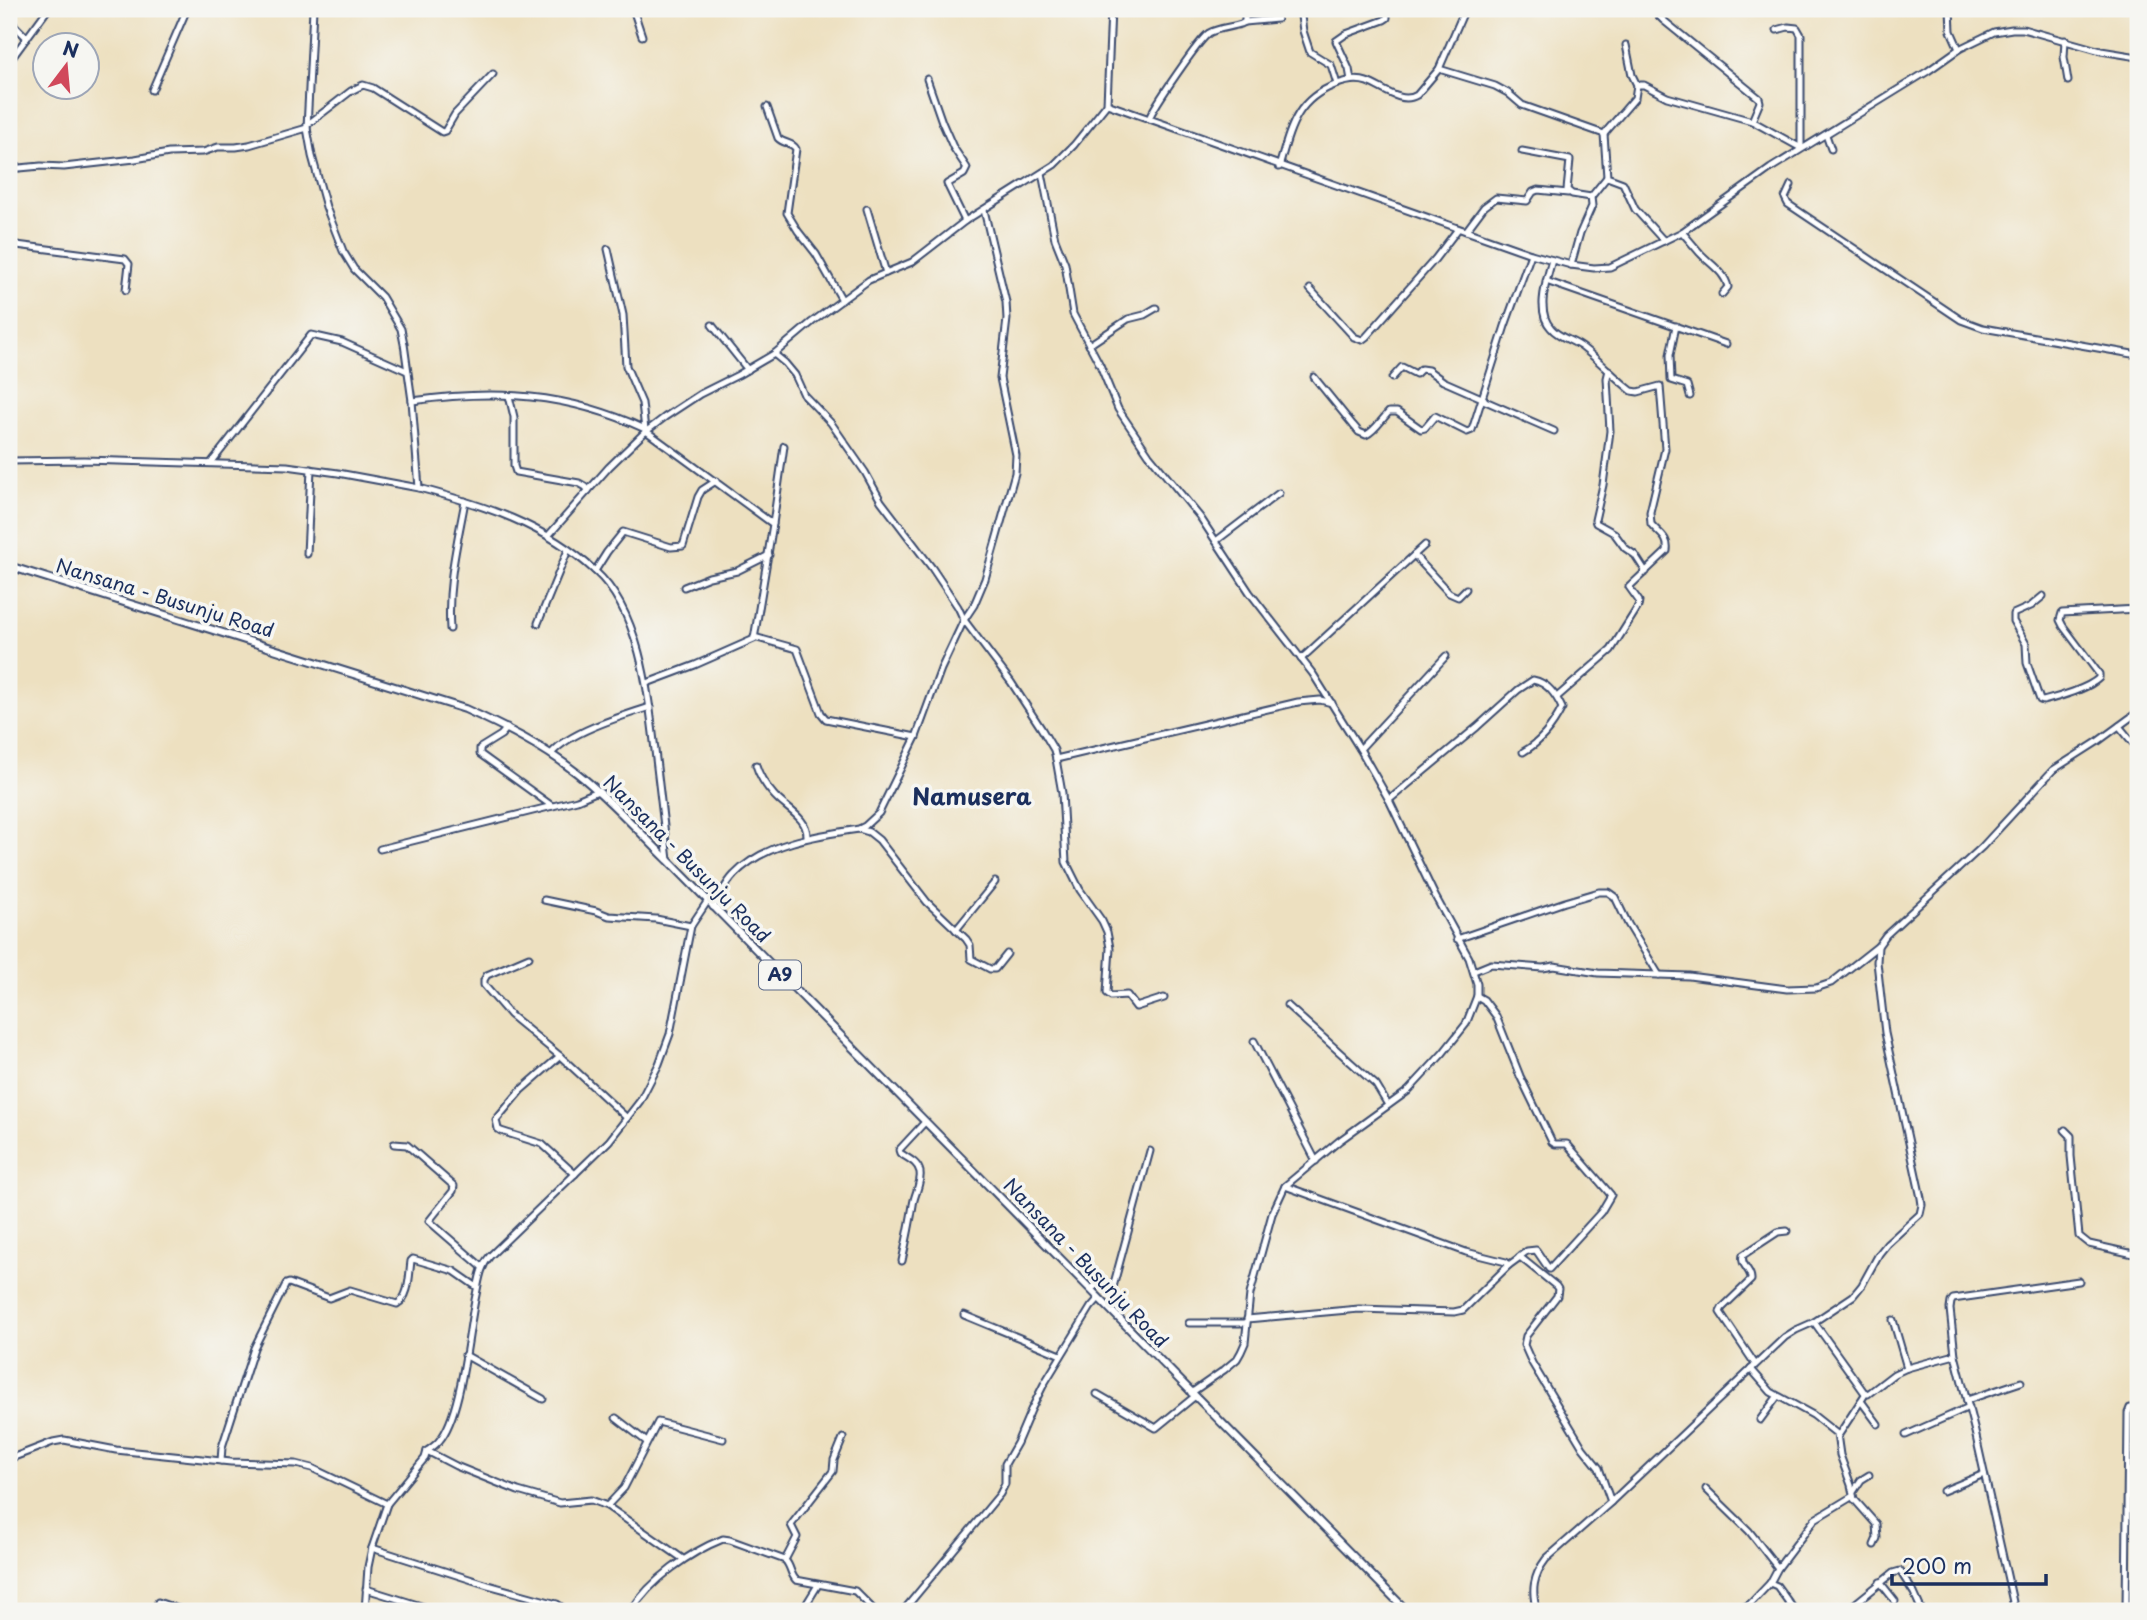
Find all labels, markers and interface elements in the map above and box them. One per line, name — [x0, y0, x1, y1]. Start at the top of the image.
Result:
north arrow — [32, 32, 102, 102]
text: N — [60, 33, 82, 64]
street label: Nansana - Busunju Road — [53, 551, 278, 644]
street label: Nansana - Busunju Road — [598, 768, 778, 948]
district label: Namusera — [912, 778, 1032, 813]
road number: A9 — [759, 960, 801, 990]
street label: Nansana - Busunju Road — [998, 1171, 1175, 1354]
scale bar — [1892, 1543, 2046, 1587]
text: 200 m — [1902, 1549, 1972, 1581]

